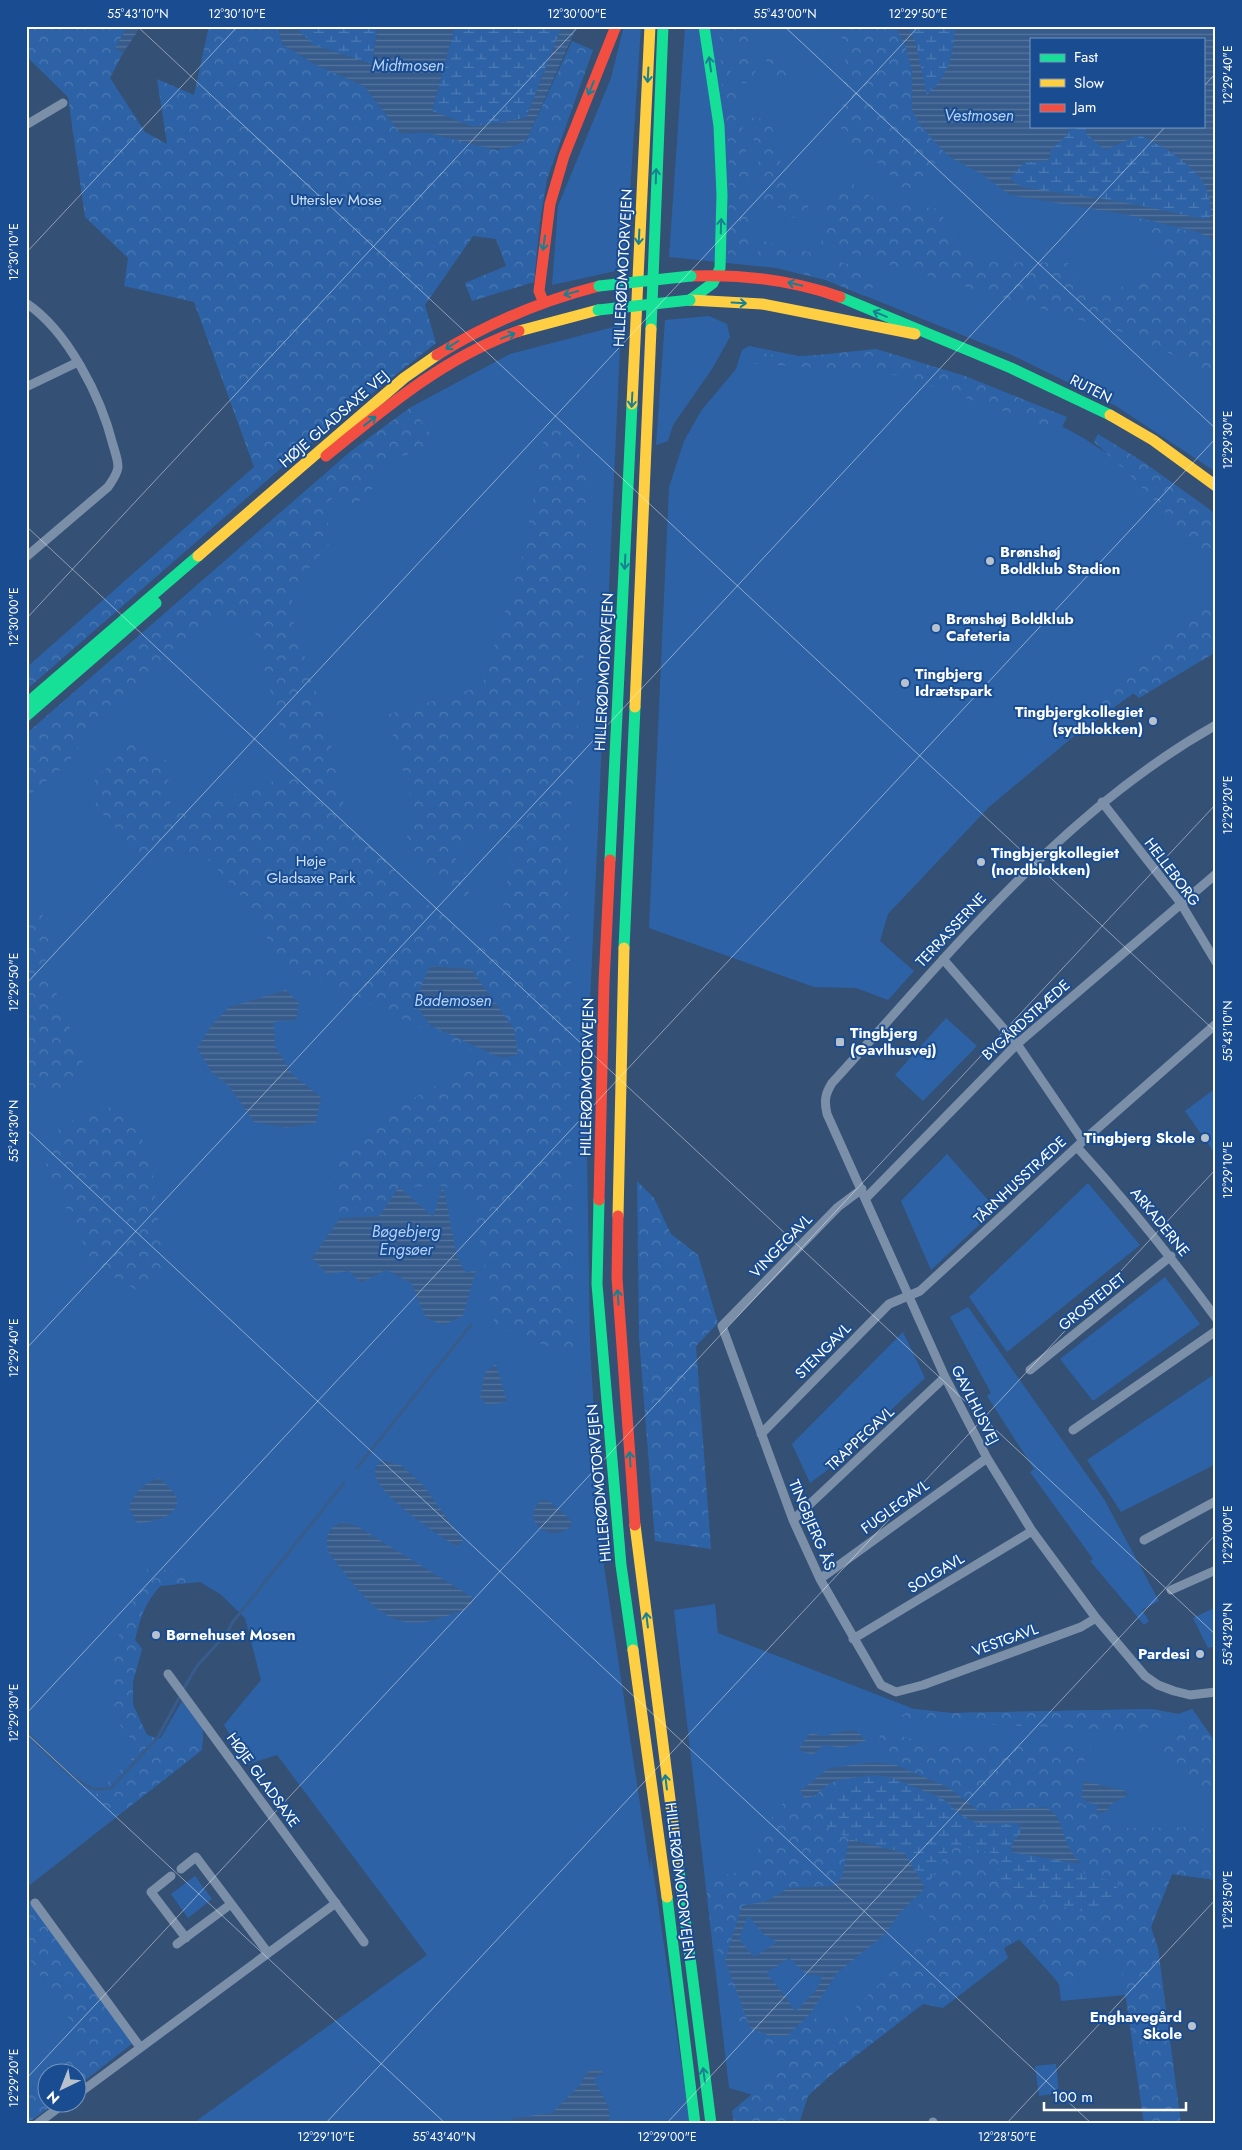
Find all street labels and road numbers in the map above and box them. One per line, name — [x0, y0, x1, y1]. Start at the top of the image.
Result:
street label: HILLERØDMOTORVEJEN — [608, 188, 638, 348]
street label: HØJE GLADSAXE VEJ — [274, 365, 394, 473]
street label: RUTEN — [1066, 369, 1116, 409]
street label: HILLERØDMOTORVEJEN — [589, 592, 619, 752]
street label: HELLEBORG — [1139, 833, 1205, 911]
street label: TERRASSERNE — [911, 888, 991, 972]
street label: BYGÅRDSTRÆDE — [977, 974, 1075, 1066]
street label: HILLERØDMOTORVEJEN — [575, 998, 599, 1156]
street label: TÅRNHUSSTRÆDE — [969, 1131, 1071, 1229]
street label: ARKADERNE — [1125, 1183, 1195, 1261]
street label: VINGEGAVL — [745, 1209, 817, 1283]
street label: GROSTEDET — [1054, 1268, 1130, 1336]
street label: STENGAVL — [790, 1318, 856, 1384]
street label: GAVLHUSVEJ — [946, 1362, 1004, 1448]
street label: TRAPPEGAVL — [821, 1401, 899, 1476]
street label: HILLERØDMOTORVEJEN — [581, 1403, 617, 1563]
street label: FUGLEGAVL — [856, 1475, 934, 1539]
street label: TINGBJERG ÅS — [783, 1476, 841, 1574]
street label: SOLGAVL — [904, 1547, 969, 1599]
street label: VESTGAVL — [969, 1618, 1041, 1662]
street label: HØJE GLADSAXE — [221, 1728, 305, 1832]
street label: HILLERØDMOTORVEJEN — [659, 1801, 701, 1961]

